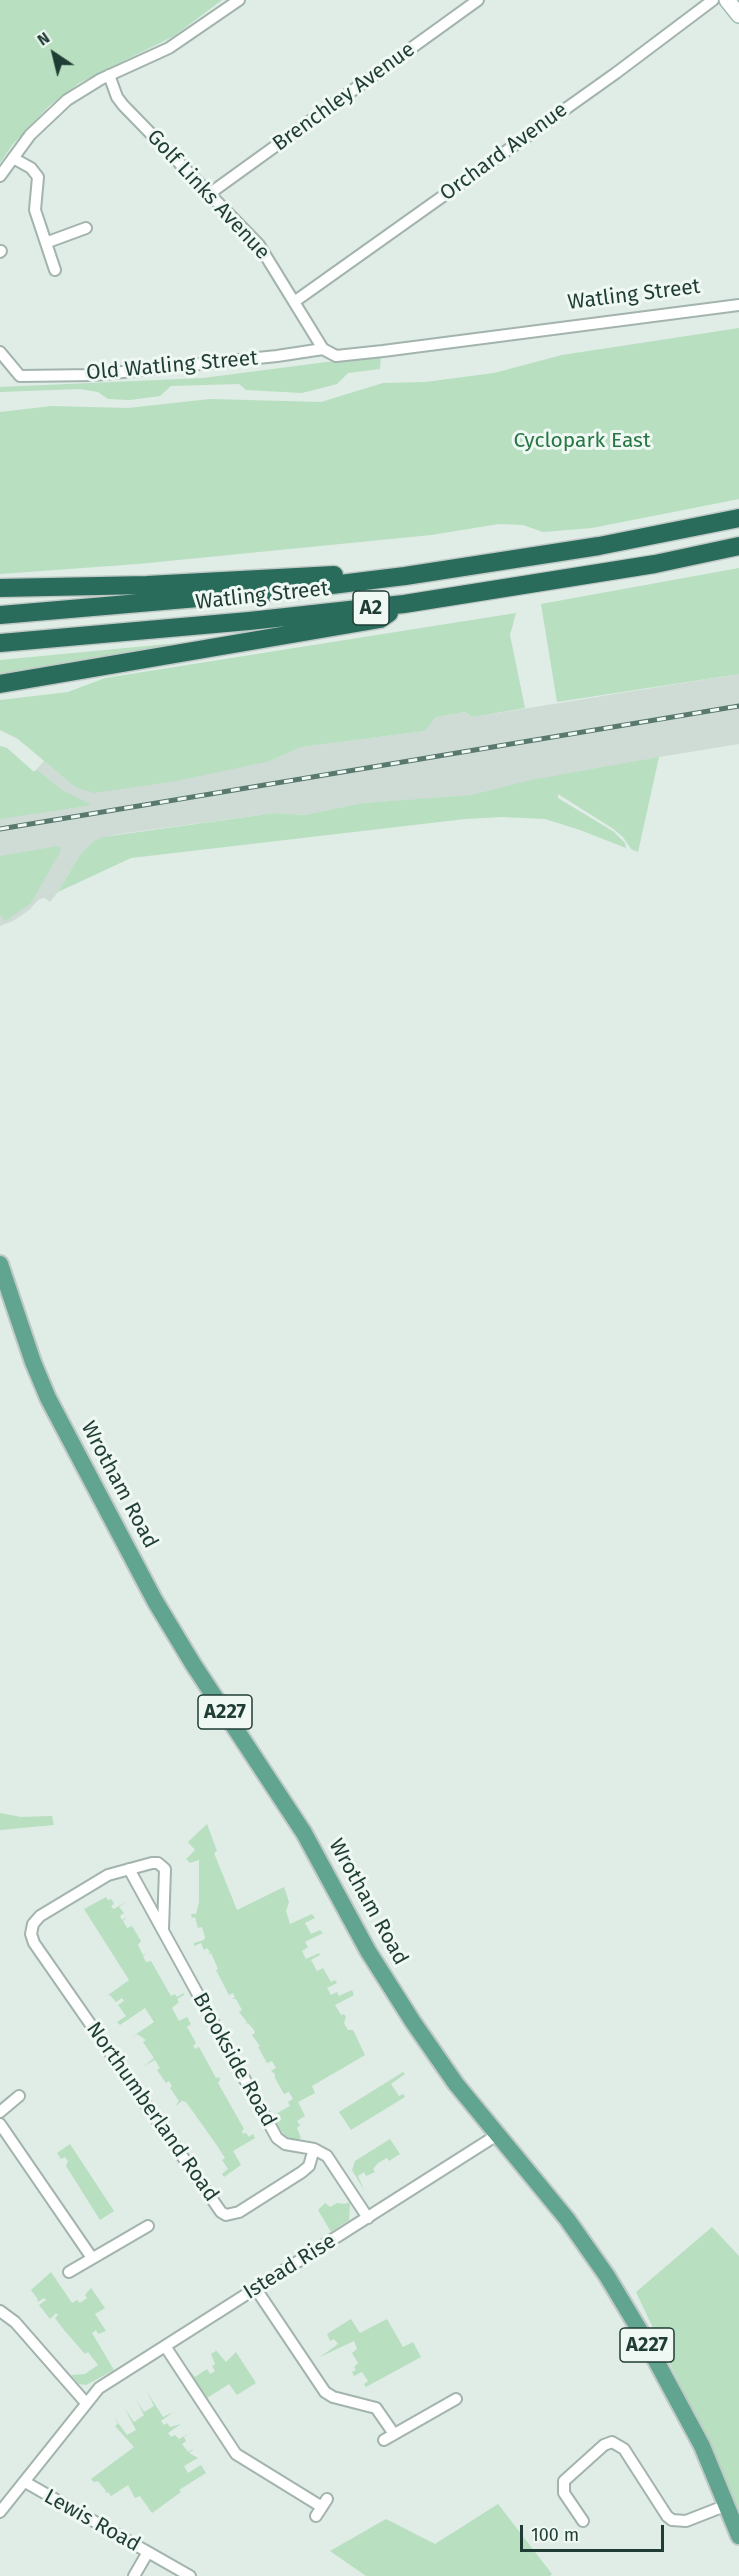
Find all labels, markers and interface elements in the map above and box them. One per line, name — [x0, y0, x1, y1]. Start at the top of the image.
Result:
north arrow — [24, 24, 84, 84]
text: N — [34, 28, 53, 50]
street label: Brenchley Avenue — [268, 37, 420, 157]
street label: Orchard Avenue — [435, 97, 573, 207]
street label: Golf Links Avenue — [141, 125, 275, 265]
street label: Watling Street — [566, 274, 702, 316]
street label: Old Watling Street — [85, 346, 259, 386]
park label: Cyclopark East — [513, 428, 651, 454]
street label: Watling Street — [194, 576, 330, 616]
road number: A2 — [353, 591, 389, 625]
street label: Wrotham Road — [75, 1417, 163, 1553]
road number: A227 — [198, 1695, 252, 1729]
street label: Wrotham Road — [323, 1835, 413, 1969]
street label: Brookside Road — [187, 1989, 281, 2131]
street label: Northumberland Road — [81, 2017, 223, 2207]
street label: Istead Rise — [239, 2229, 341, 2305]
road number: A227 — [620, 2328, 674, 2362]
street label: Lewis Road — [39, 2484, 145, 2558]
scale bar — [523, 2513, 667, 2551]
text: 100 m — [531, 2524, 579, 2546]

